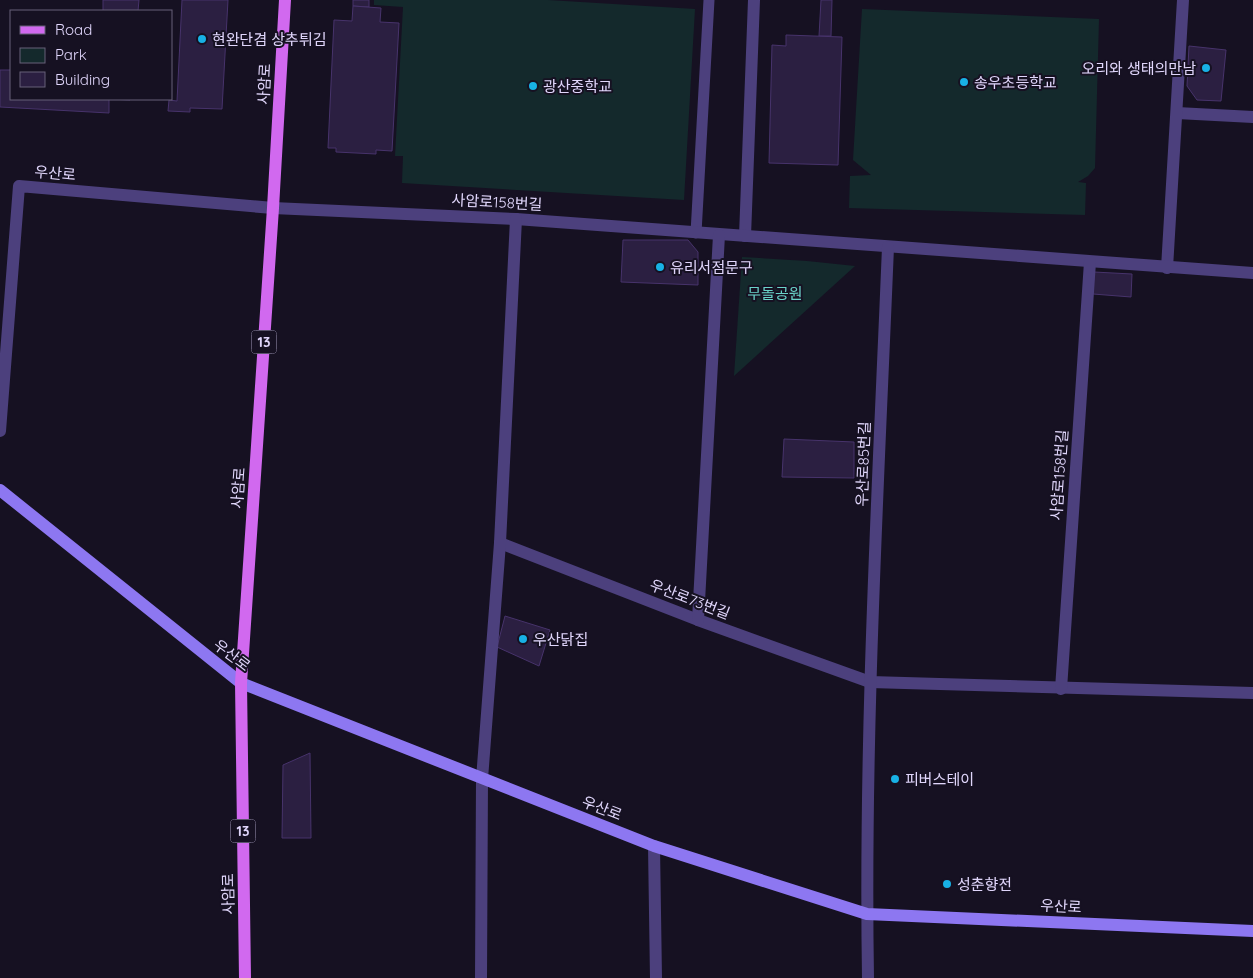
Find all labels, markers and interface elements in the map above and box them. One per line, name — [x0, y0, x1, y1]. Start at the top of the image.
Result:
legend — [10, 10, 172, 100]
text: Road — [55, 20, 92, 39]
place label: 현완단겸 상추튀김 — [212, 30, 327, 49]
marker: 현완단겸 상추튀김 — [196, 33, 208, 45]
text: Park — [55, 45, 87, 64]
place label: 오리와 생태의만남 — [1082, 59, 1196, 78]
marker: 오리와 생태의만남 — [1200, 62, 1212, 74]
street label: 사암로 — [253, 63, 275, 105]
text: Building — [55, 70, 110, 89]
place label: 송우초등학교 — [974, 73, 1057, 92]
marker: 송우초등학교 — [958, 76, 970, 88]
place label: 광산중학교 — [543, 77, 612, 96]
marker: 광산중학교 — [527, 80, 539, 92]
street label: 우산로 — [34, 162, 76, 184]
street label: 사암로158번길 — [451, 190, 543, 214]
place label: 유리서점문구 — [670, 258, 753, 277]
marker: 유리서점문구 — [654, 261, 666, 273]
park label: 무돌공원 — [747, 284, 803, 303]
road number: 13 — [252, 331, 276, 354]
street label: 우산로85번길 — [852, 421, 874, 507]
street label: 사암로158번길 — [1046, 429, 1072, 521]
street label: 사암로 — [227, 467, 249, 509]
street label: 우산로73번길 — [647, 575, 733, 623]
place label: 우산닭집 — [533, 630, 588, 649]
marker: 우산닭집 — [517, 633, 529, 645]
street label: 우산로 — [210, 635, 254, 675]
place label: 피버스테이 — [905, 770, 974, 789]
marker: 피버스테이 — [889, 773, 901, 785]
street label: 우산로 — [579, 792, 625, 824]
road number: 13 — [230, 819, 256, 842]
street label: 사암로 — [218, 873, 238, 915]
place label: 성춘향전 — [957, 875, 1012, 894]
marker: 성춘향전 — [941, 878, 953, 890]
street label: 우산로 — [1040, 895, 1082, 917]

